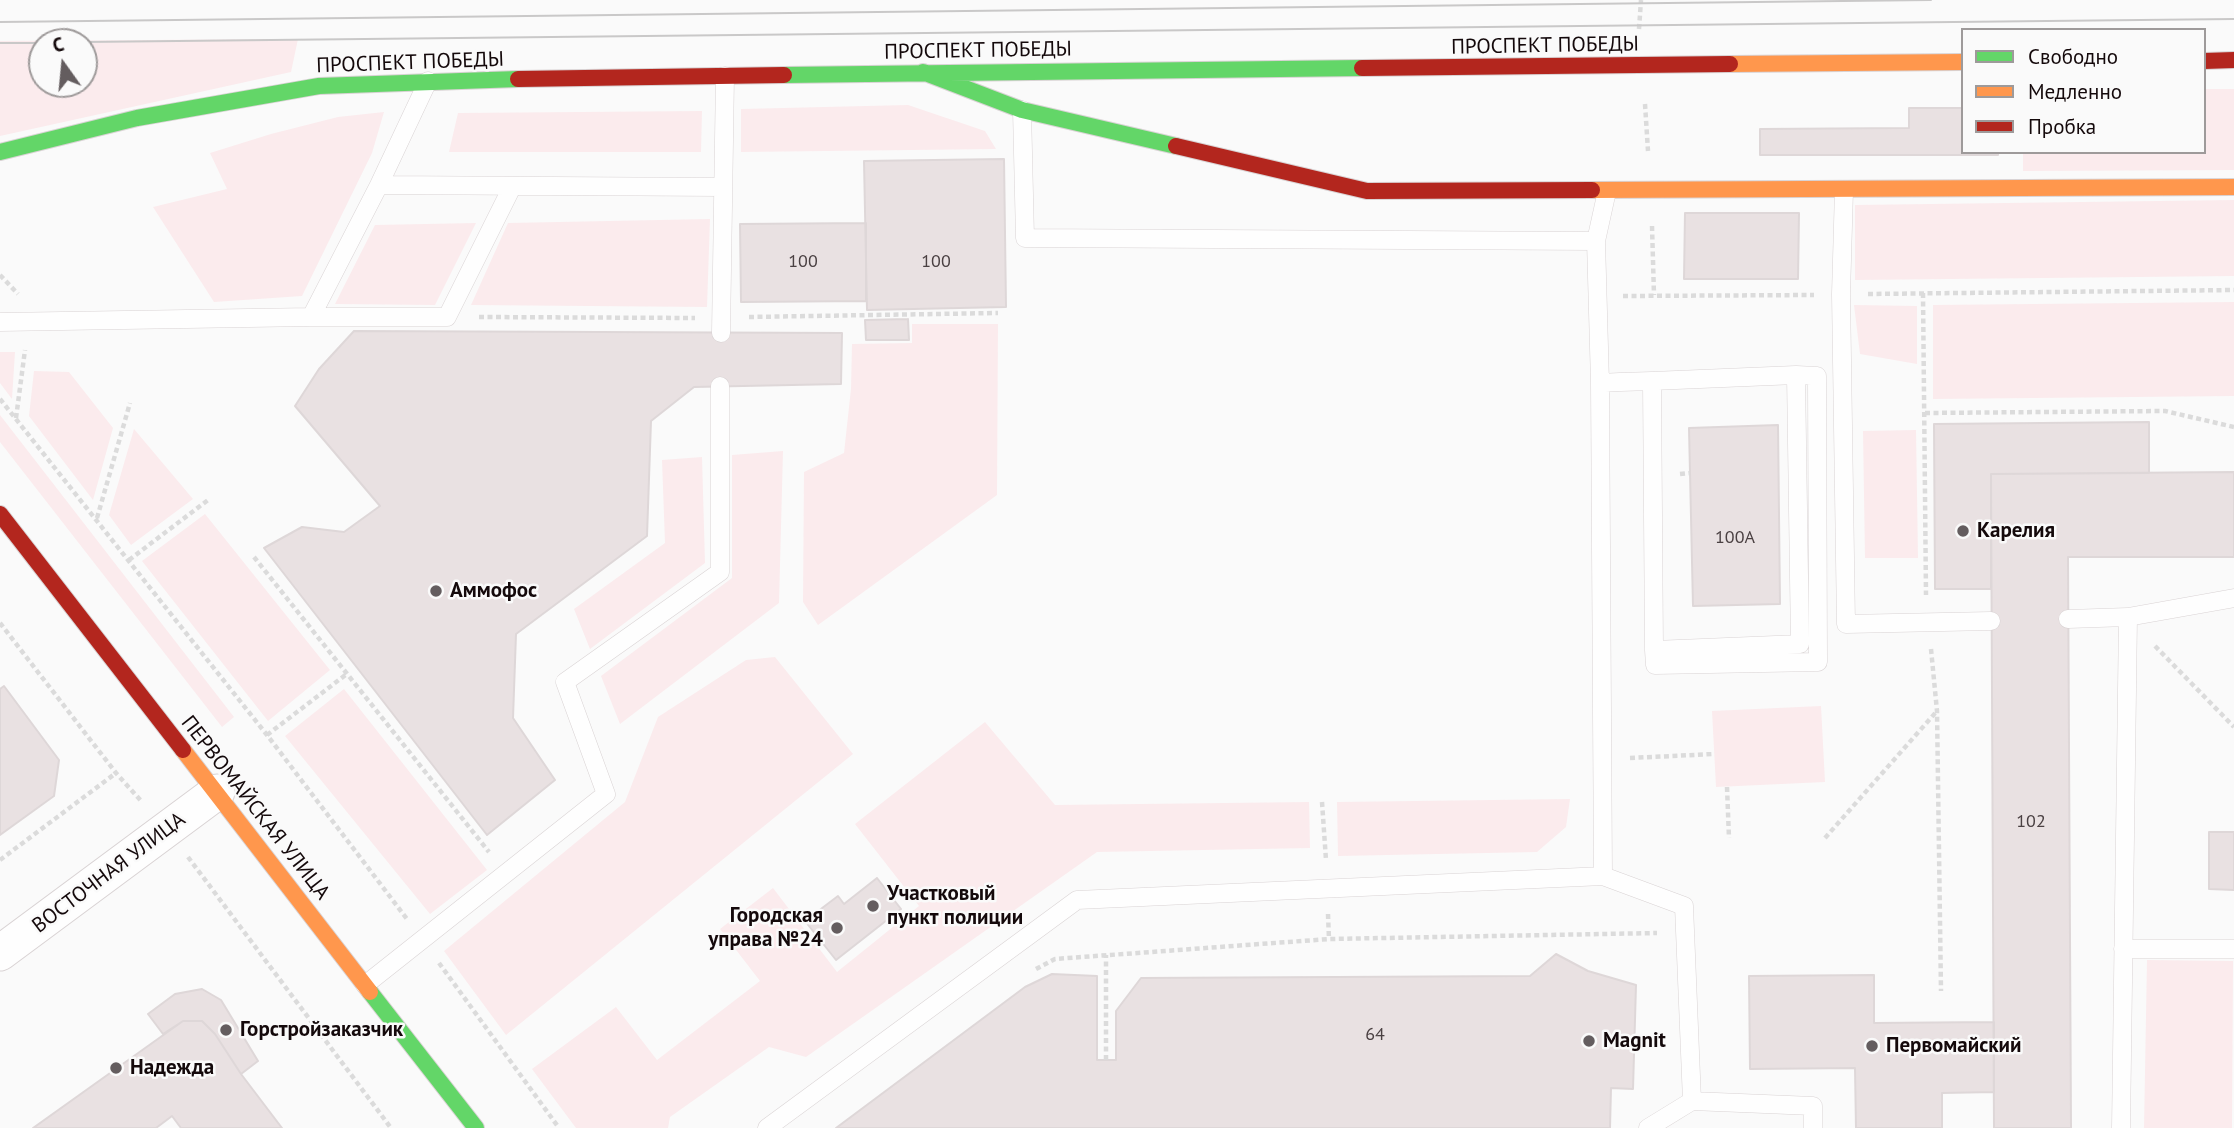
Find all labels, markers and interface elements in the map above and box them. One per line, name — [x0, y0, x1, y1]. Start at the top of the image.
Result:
north arrow — [28, 28, 98, 98]
legend — [1961, 28, 2206, 154]
text: С — [50, 32, 66, 58]
street label: ПРОСПЕКТ ПОБЕДЫ — [1451, 32, 1639, 60]
street label: ПРОСПЕКТ ПОБЕДЫ — [884, 37, 1072, 65]
text: Свободно — [2028, 43, 2118, 70]
street label: ПРОСПЕКТ ПОБЕДЫ — [316, 47, 504, 79]
text: Медленно — [2028, 78, 2122, 105]
text: Пробка — [2028, 113, 2096, 140]
house number: 100 — [788, 251, 818, 273]
house number: 100 — [921, 251, 951, 273]
place label: Карелия — [1977, 518, 2055, 544]
marker: Карелия — [1955, 523, 1971, 539]
house number: 100А — [1715, 527, 1755, 549]
place label: Аммофос — [450, 578, 537, 604]
marker: Аммофос — [428, 583, 444, 599]
street label: ПЕРВОМАЙСКАЯ УЛИЦА — [175, 711, 335, 905]
street label: ВОСТОЧНАЯ УЛИЦА — [28, 807, 190, 939]
house number: 102 — [2016, 811, 2046, 833]
place label: Участковый пункт полиции — [887, 881, 1023, 931]
marker: Участковый пункт полиции — [865, 898, 881, 914]
place label: Городская управа №24 — [708, 903, 823, 953]
marker: Городская управа №24 — [829, 920, 845, 936]
place label: Горстройзаказчик — [240, 1017, 403, 1043]
marker: Горстройзаказчик — [218, 1022, 234, 1038]
house number: 64 — [1365, 1024, 1385, 1046]
place label: Magnit — [1603, 1028, 1666, 1054]
marker: Magnit — [1581, 1033, 1597, 1049]
place label: Первомайский — [1886, 1033, 2021, 1059]
marker: Первомайский — [1864, 1038, 1880, 1054]
place label: Надежда — [130, 1055, 214, 1081]
marker: Надежда — [108, 1060, 124, 1076]

